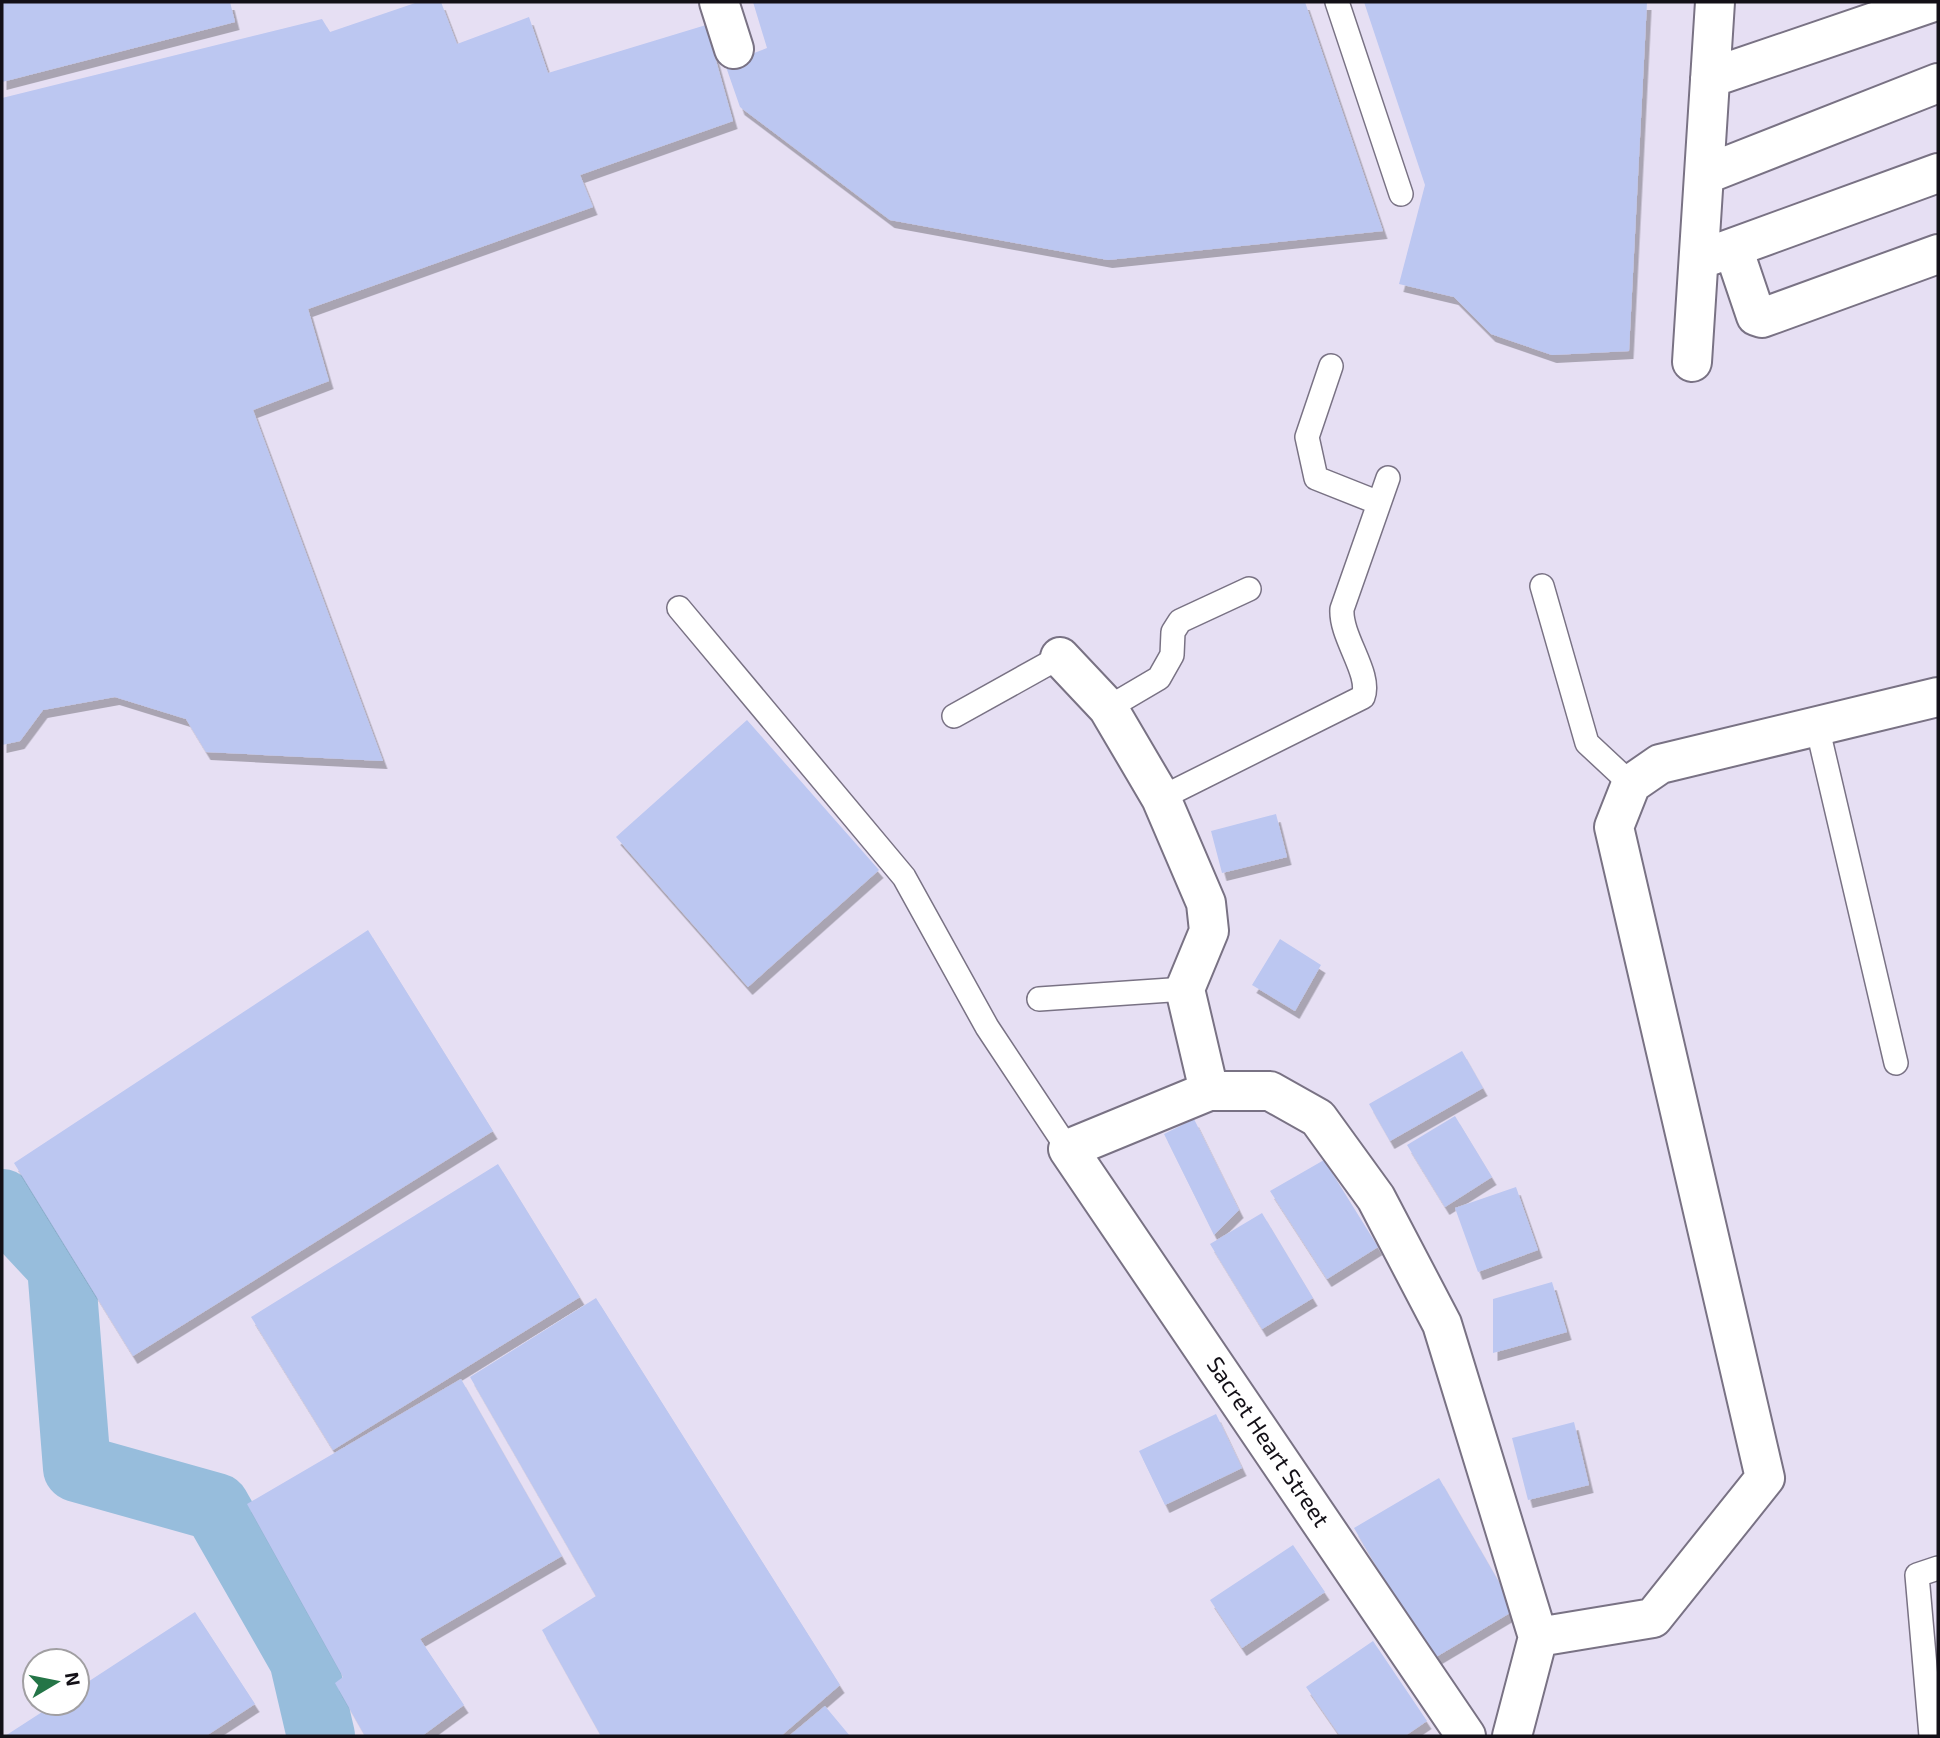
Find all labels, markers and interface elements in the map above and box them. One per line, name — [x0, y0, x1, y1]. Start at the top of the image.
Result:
street label: Sacret Heart Street — [1201, 1351, 1336, 1532]
north arrow — [21, 1647, 91, 1717]
text: N — [61, 1670, 86, 1688]

